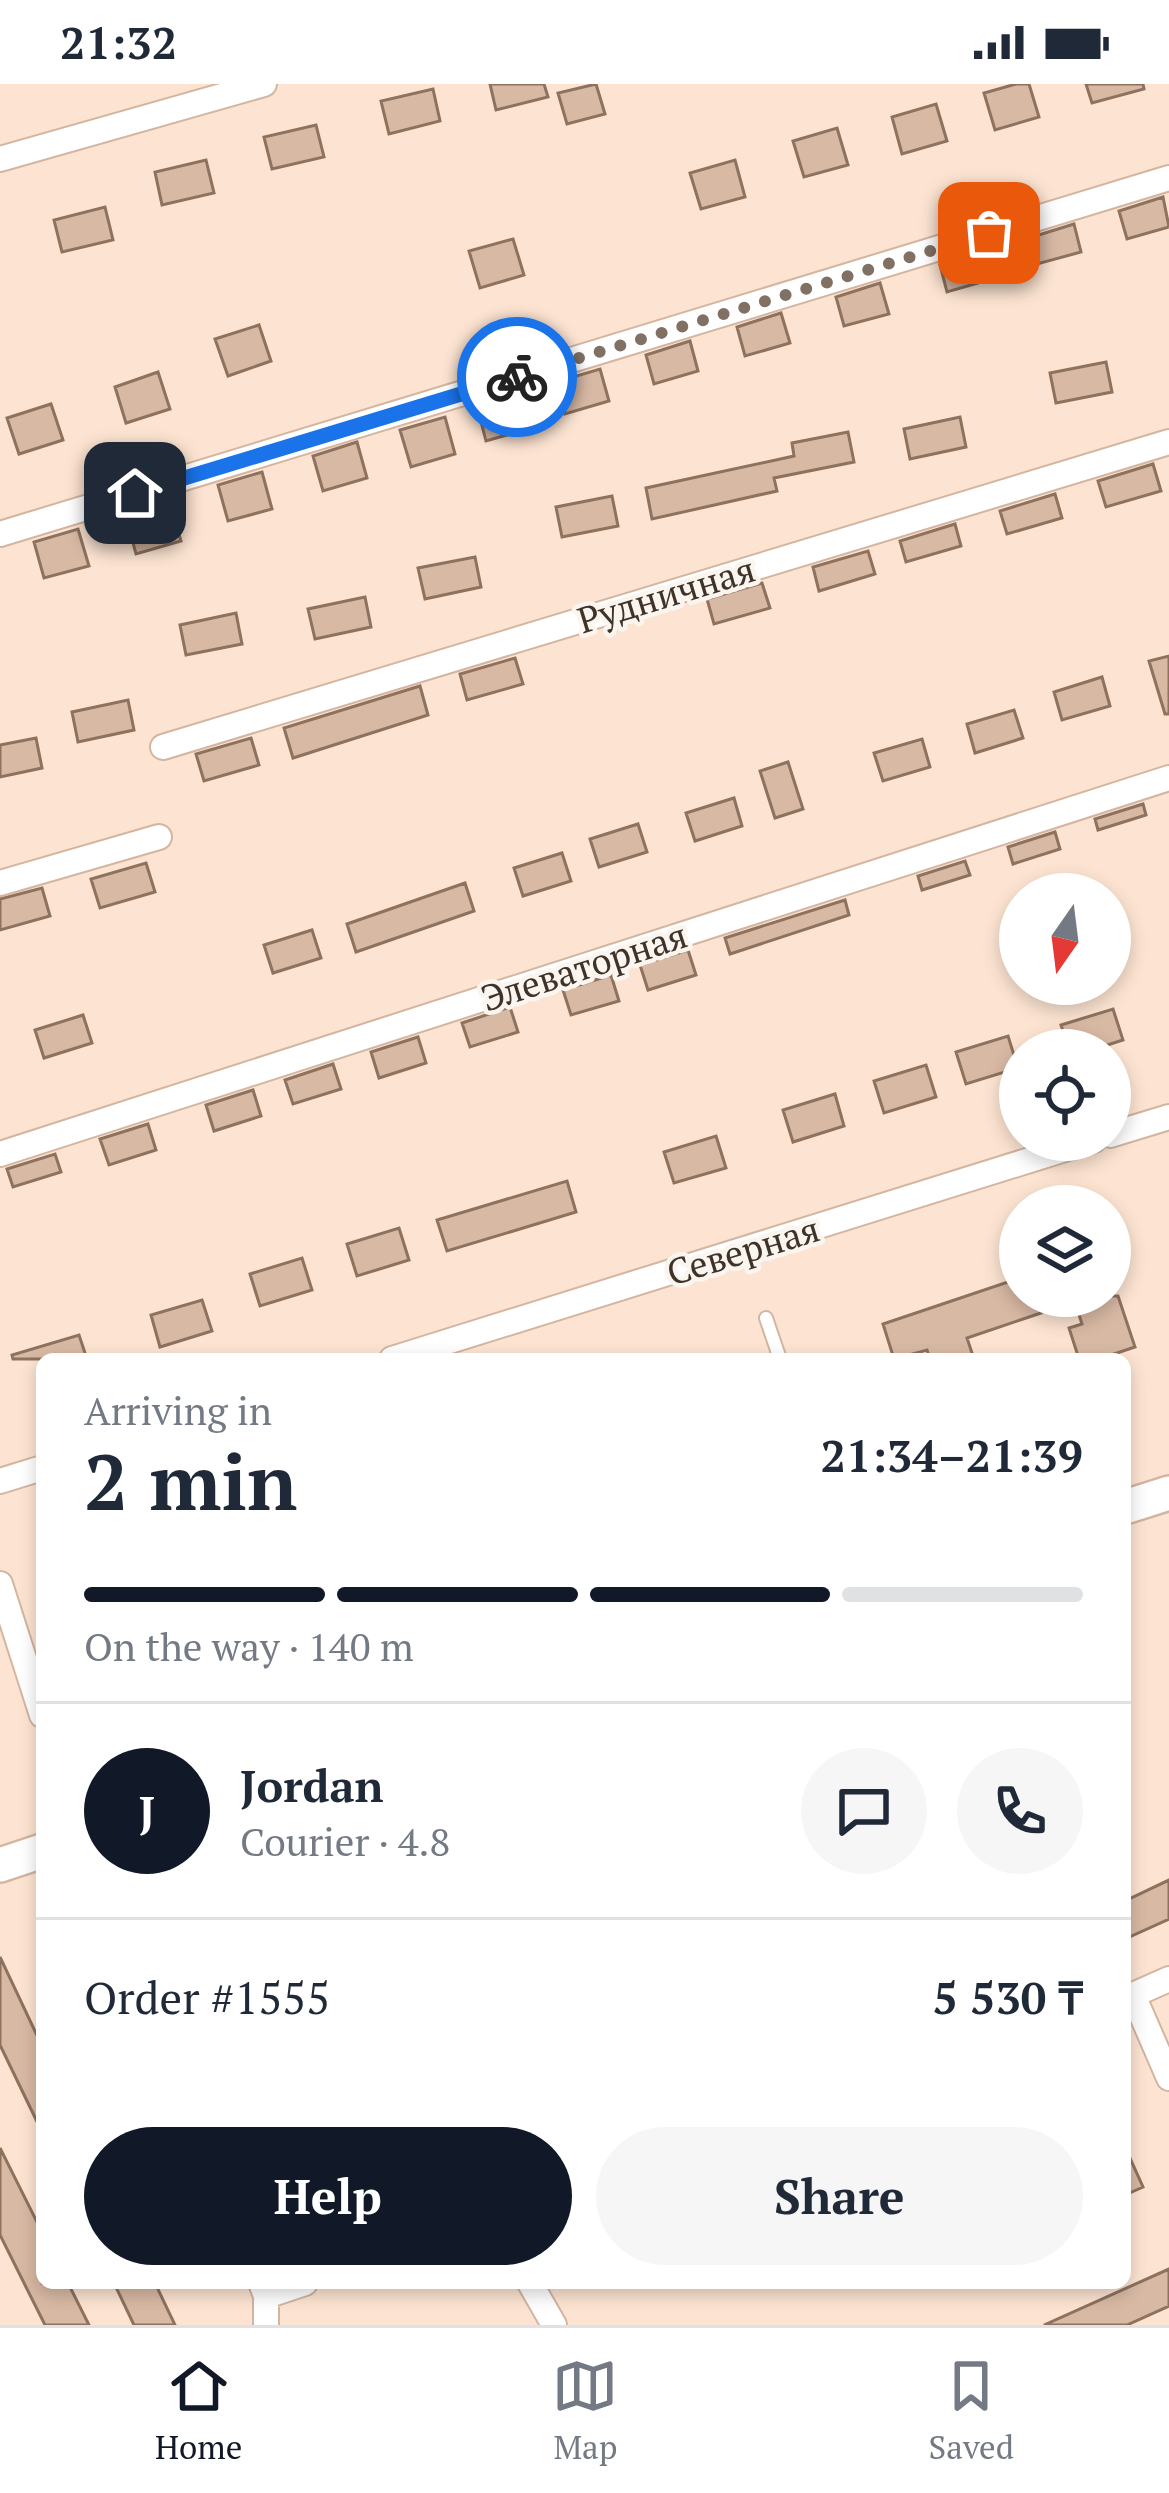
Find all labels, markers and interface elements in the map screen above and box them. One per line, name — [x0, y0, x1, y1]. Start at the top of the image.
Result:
text: 21:32 — [60, 12, 177, 72]
pin — [938, 182, 1040, 284]
icon: bag — [956, 200, 1022, 266]
courier — [457, 317, 577, 437]
icon: bike — [484, 344, 550, 410]
pin — [84, 442, 186, 544]
icon: home — [102, 460, 168, 526]
street label: Рудничная — [572, 545, 760, 643]
north arrow — [999, 873, 1131, 1005]
map controls — [999, 873, 1131, 1317]
street label: Элеваторная — [475, 911, 693, 1021]
button: locate — [999, 1029, 1131, 1161]
button: layers — [999, 1185, 1131, 1317]
street label: Северная — [661, 1205, 825, 1295]
text: Arriving in — [84, 1384, 272, 1436]
text: 21:34–21:39 — [821, 1425, 1083, 1485]
text: 2 min — [84, 1429, 297, 1532]
text: On the way · 140 m — [84, 1620, 414, 1672]
button: chat — [801, 1748, 927, 1874]
button: phone — [957, 1748, 1083, 1874]
text: Jordan — [240, 1755, 384, 1815]
text: J — [139, 1781, 155, 1841]
text: Courier · 4.8 — [240, 1815, 450, 1867]
text: Order #1555 — [84, 1967, 330, 2027]
text: 5 530 ₸ — [932, 1967, 1083, 2027]
button: Help — [84, 2127, 572, 2265]
button: Share — [596, 2127, 1083, 2265]
tab: Home — [155, 2353, 242, 2468]
tab: Map — [552, 2353, 618, 2468]
tab: Saved — [929, 2353, 1014, 2468]

